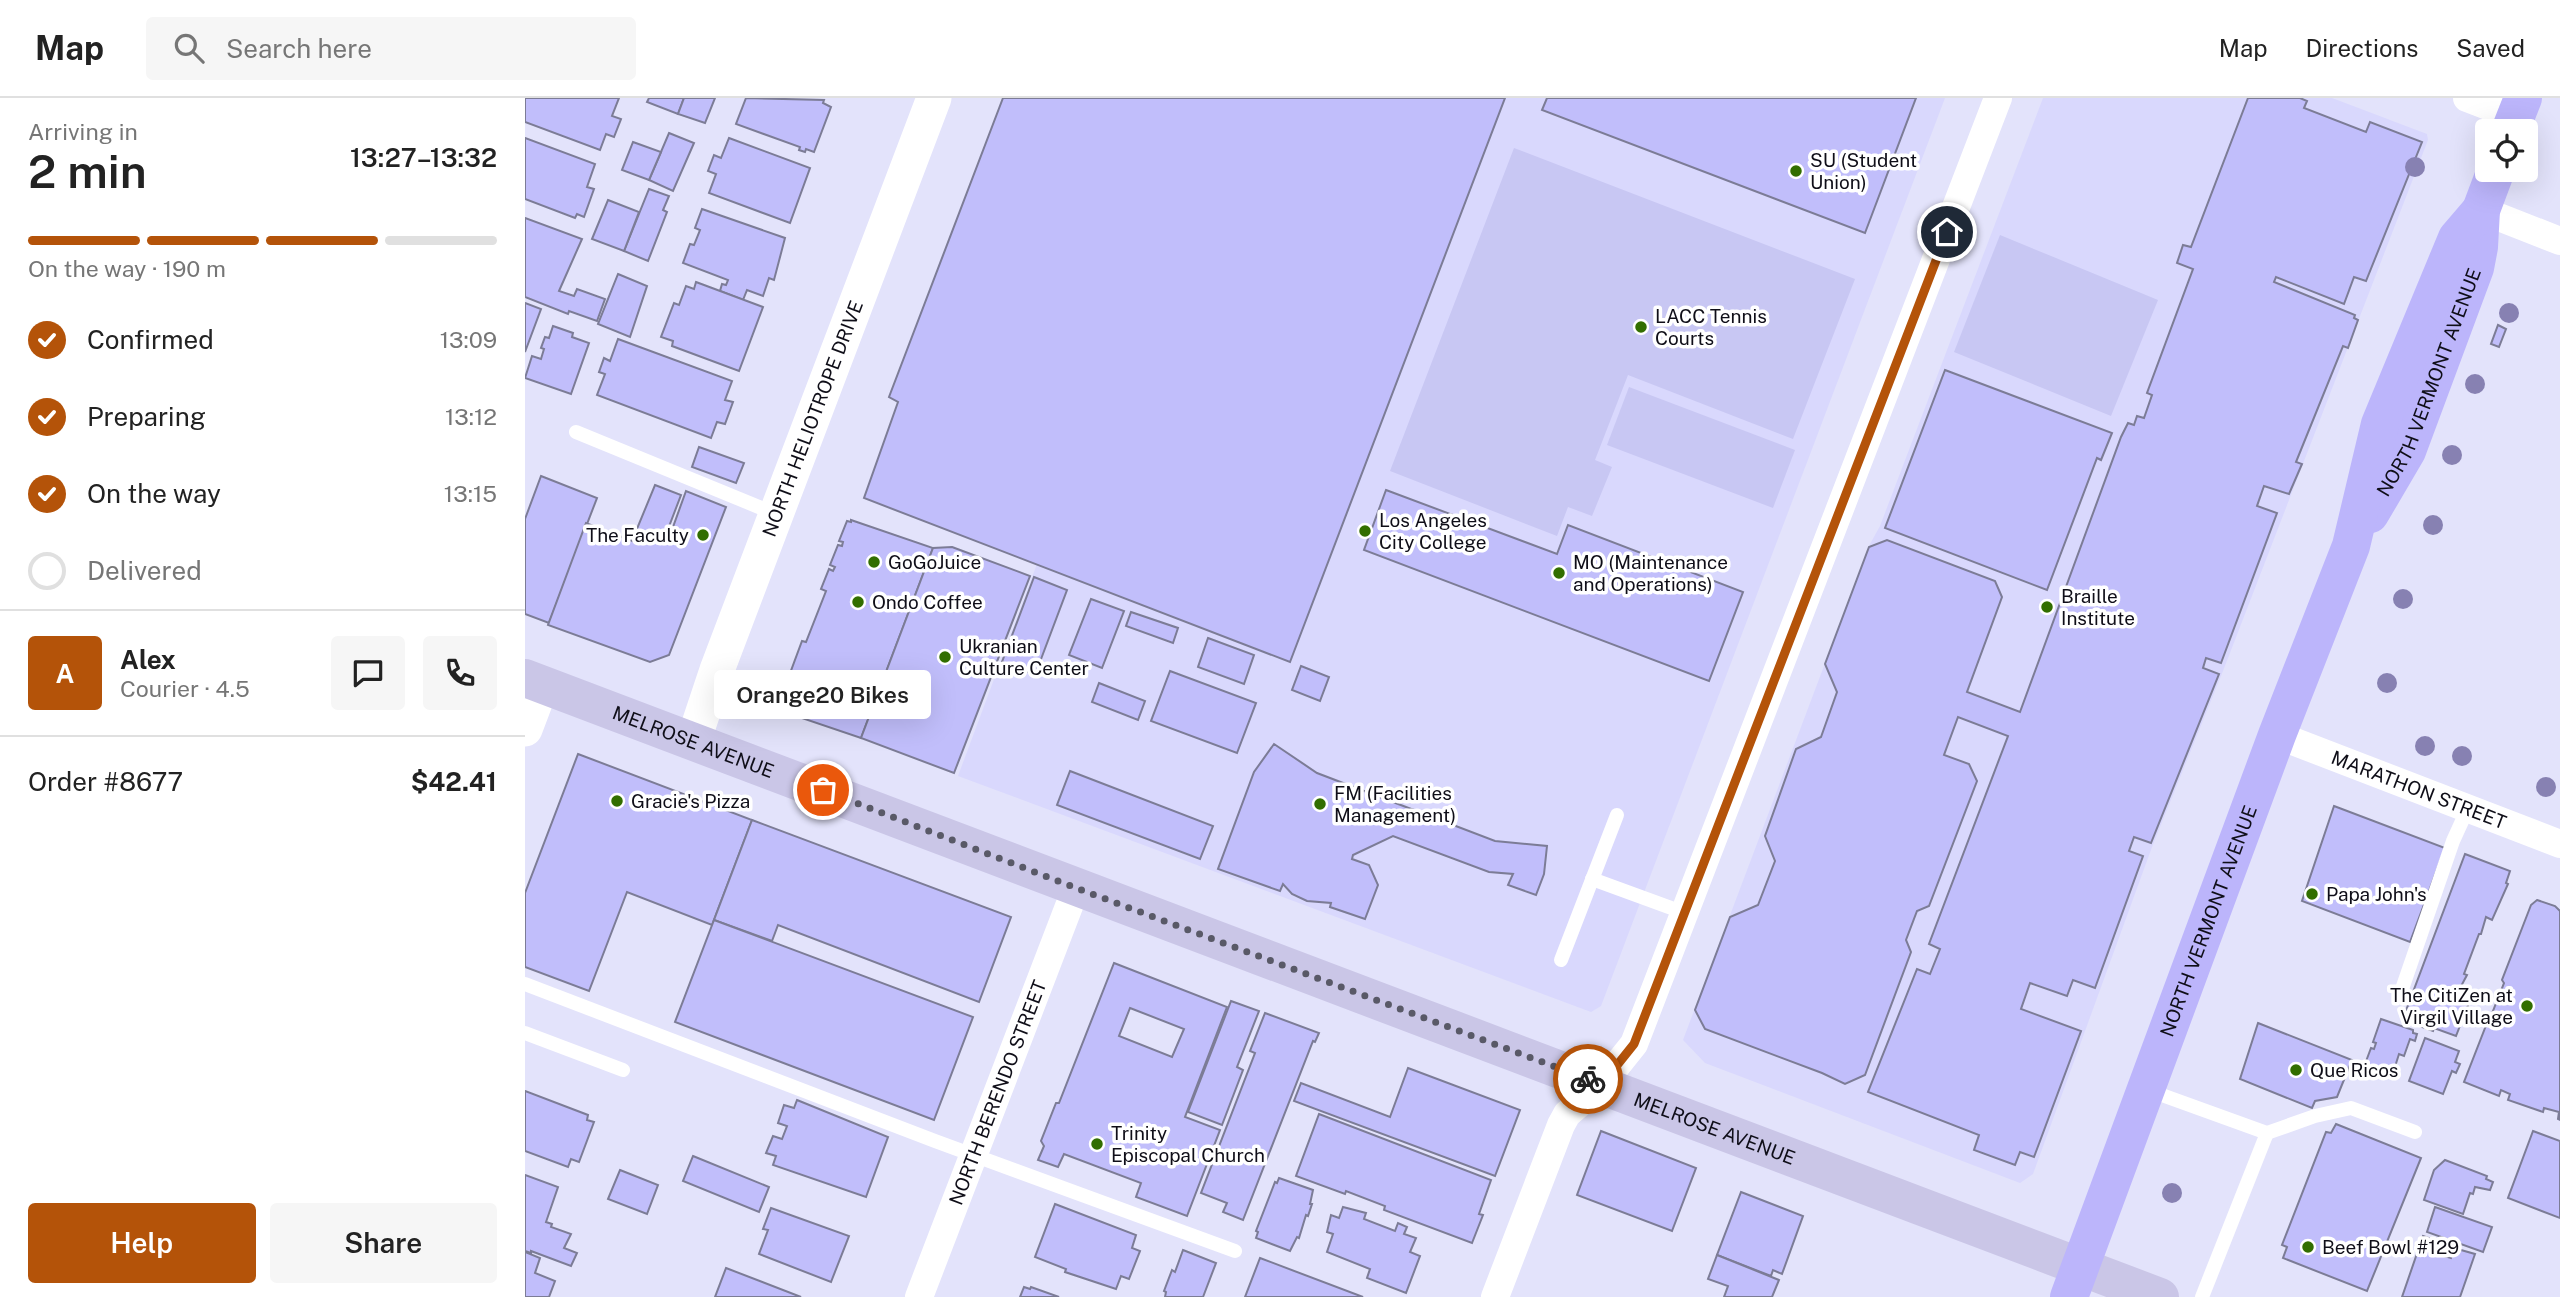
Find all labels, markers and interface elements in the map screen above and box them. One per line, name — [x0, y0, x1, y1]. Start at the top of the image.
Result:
search box — [146, 17, 636, 80]
text: Map — [35, 29, 104, 67]
icon: search — [170, 29, 208, 67]
text: Search here — [226, 33, 372, 64]
text: Map — [2219, 34, 2268, 62]
text: Directions — [2306, 34, 2418, 62]
text: Saved — [2456, 34, 2525, 62]
text: Arriving in — [28, 118, 138, 145]
map controls — [2475, 119, 2538, 182]
button: locate — [2475, 119, 2538, 182]
text: 13:27–13:32 — [350, 142, 497, 173]
text: 2 min — [28, 144, 147, 198]
place label: SU (Student Union) — [1810, 149, 1917, 193]
marker: SU (Student Union) — [1788, 163, 1804, 179]
pin — [1917, 202, 1977, 262]
icon: home — [1928, 213, 1966, 251]
text: On the way · 190 m — [28, 255, 226, 282]
street label: NORTH VERMONT AVENUE — [2372, 265, 2485, 500]
street label: NORTH HELIOTROPE DRIVE — [758, 297, 867, 540]
place label: LACC Tennis Courts — [1655, 305, 1767, 349]
marker: LACC Tennis Courts — [1633, 319, 1649, 335]
icon: check — [28, 321, 66, 359]
text: Confirmed — [87, 324, 214, 355]
text: 13:09 — [440, 326, 497, 353]
icon: check — [28, 398, 66, 436]
text: Preparing — [87, 401, 206, 432]
text: 13:12 — [445, 403, 497, 430]
icon: check — [28, 475, 66, 513]
text: On the way — [87, 478, 221, 509]
text: 13:15 — [444, 480, 497, 507]
place label: Los Angeles City College — [1379, 509, 1487, 553]
marker: Los Angeles City College — [1357, 523, 1373, 539]
place label: The Faculty — [586, 524, 689, 546]
marker: The Faculty — [695, 527, 711, 543]
place label: GoGoJuice — [888, 551, 981, 573]
place label: MO (Maintenance and Operations) — [1573, 551, 1728, 595]
marker: GoGoJuice — [866, 554, 882, 570]
text: Delivered — [87, 555, 202, 586]
marker: MO (Maintenance and Operations) — [1551, 565, 1567, 581]
place label: Braille Institute — [2061, 585, 2135, 629]
place label: Ondo Coffee — [872, 591, 983, 613]
marker: Ondo Coffee — [850, 594, 866, 610]
marker: Braille Institute — [2039, 599, 2055, 615]
place label: Ukranian Culture Center — [959, 635, 1089, 679]
button: chat — [331, 636, 405, 710]
button: phone — [423, 636, 497, 710]
text: Alex — [120, 644, 176, 675]
marker: Ukranian Culture Center — [937, 649, 953, 665]
text: A — [56, 658, 74, 689]
callout: Orange20 Bikes — [715, 671, 931, 720]
text: Courier · 4.5 — [120, 675, 250, 702]
text: Orange20 Bikes — [736, 681, 909, 708]
street label: MELROSE AVENUE — [610, 701, 777, 782]
street label: MARATHON STREET — [2328, 746, 2509, 833]
pin — [793, 760, 853, 820]
text: Order #8677 — [28, 766, 183, 797]
text: $42.41 — [411, 766, 497, 797]
icon: bag — [804, 771, 842, 809]
place label: FM (Facilities Management) — [1334, 782, 1456, 826]
place label: Gracie's Pizza — [631, 790, 750, 812]
marker: Gracie's Pizza — [609, 793, 625, 809]
marker: FM (Facilities Management) — [1312, 796, 1328, 812]
street label: NORTH VERMONT AVENUE — [2155, 802, 2261, 1040]
place label: Papa John's — [2326, 883, 2427, 905]
marker: Papa John's — [2304, 886, 2320, 902]
street label: NORTH BERENDO STREET — [944, 977, 1051, 1208]
place label: The CitiZen at Virgil Village — [2390, 984, 2513, 1028]
marker: The CitiZen at Virgil Village — [2519, 998, 2535, 1014]
courier — [1553, 1044, 1623, 1114]
place label: Que Ricos — [2310, 1059, 2398, 1081]
icon: bike — [1569, 1060, 1607, 1098]
marker: Que Ricos — [2288, 1062, 2304, 1078]
street label: MELROSE AVENUE — [1631, 1088, 1798, 1169]
place label: Trinity Episcopal Church — [1111, 1122, 1265, 1166]
marker: Trinity Episcopal Church — [1089, 1136, 1105, 1152]
button: Help — [28, 1203, 256, 1283]
button: Share — [270, 1203, 497, 1283]
place label: Beef Bowl #129 — [2322, 1236, 2459, 1258]
marker: Beef Bowl #129 — [2300, 1239, 2316, 1255]

